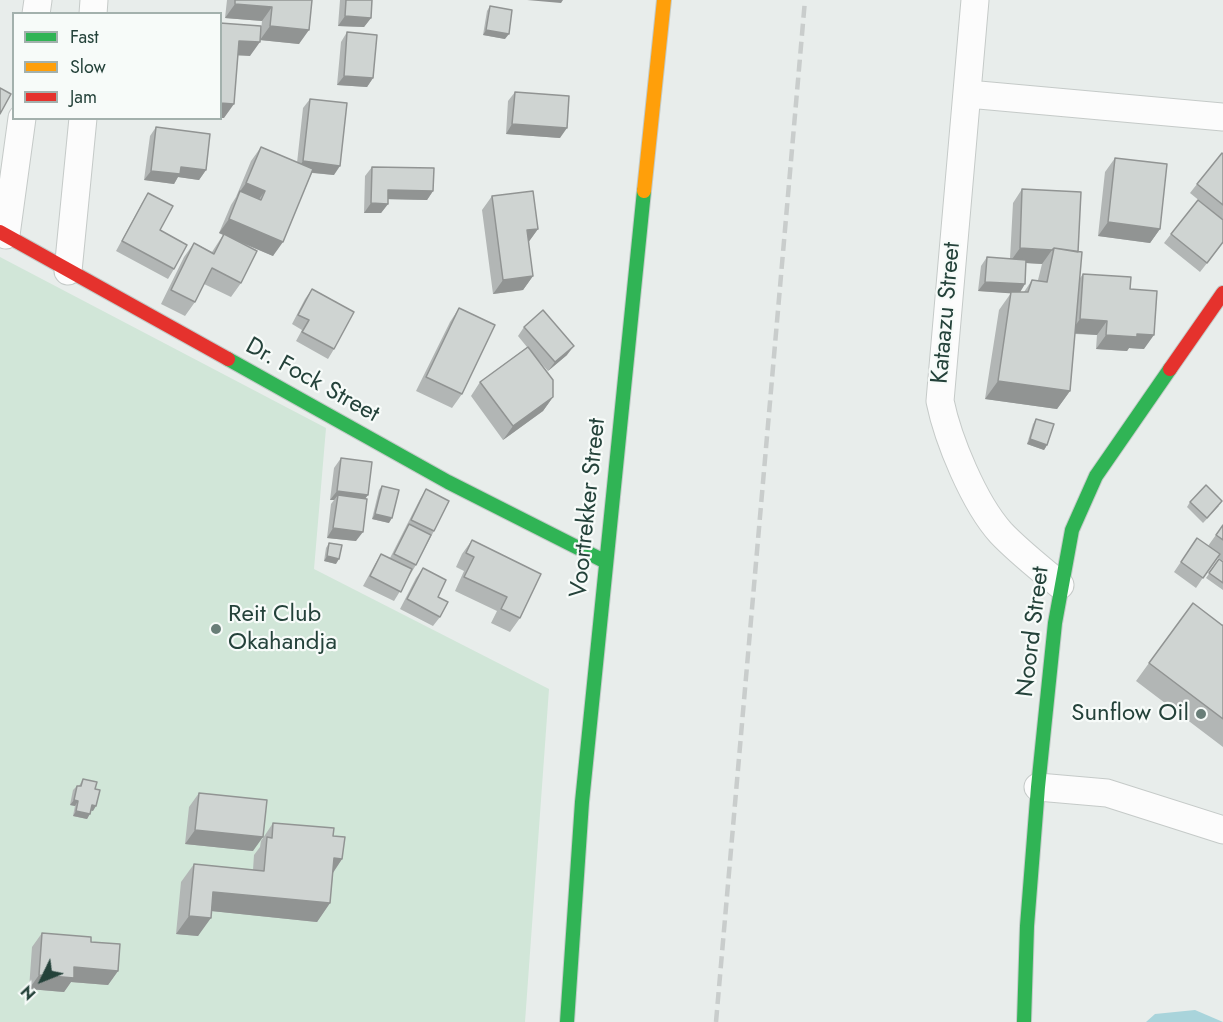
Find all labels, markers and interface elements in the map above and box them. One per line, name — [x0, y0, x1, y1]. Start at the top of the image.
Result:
legend — [12, 12, 222, 120]
text: Fast — [70, 24, 99, 50]
text: Slow — [70, 54, 106, 80]
text: Jam — [70, 84, 97, 110]
street label: Kataazu Street — [926, 241, 968, 385]
street label: Dr. Fock Street — [240, 332, 384, 430]
street label: Voortrekker Street — [565, 417, 613, 599]
street label: Noord Street — [1012, 565, 1056, 699]
place label: Reit Club Okahandja — [228, 601, 337, 657]
marker: Reit Club Okahandja — [209, 622, 223, 636]
place label: Sunflow Oil — [1071, 700, 1189, 728]
marker: Sunflow Oil — [1194, 707, 1208, 721]
north arrow — [12, 950, 72, 1010]
text: N — [16, 980, 41, 1005]

